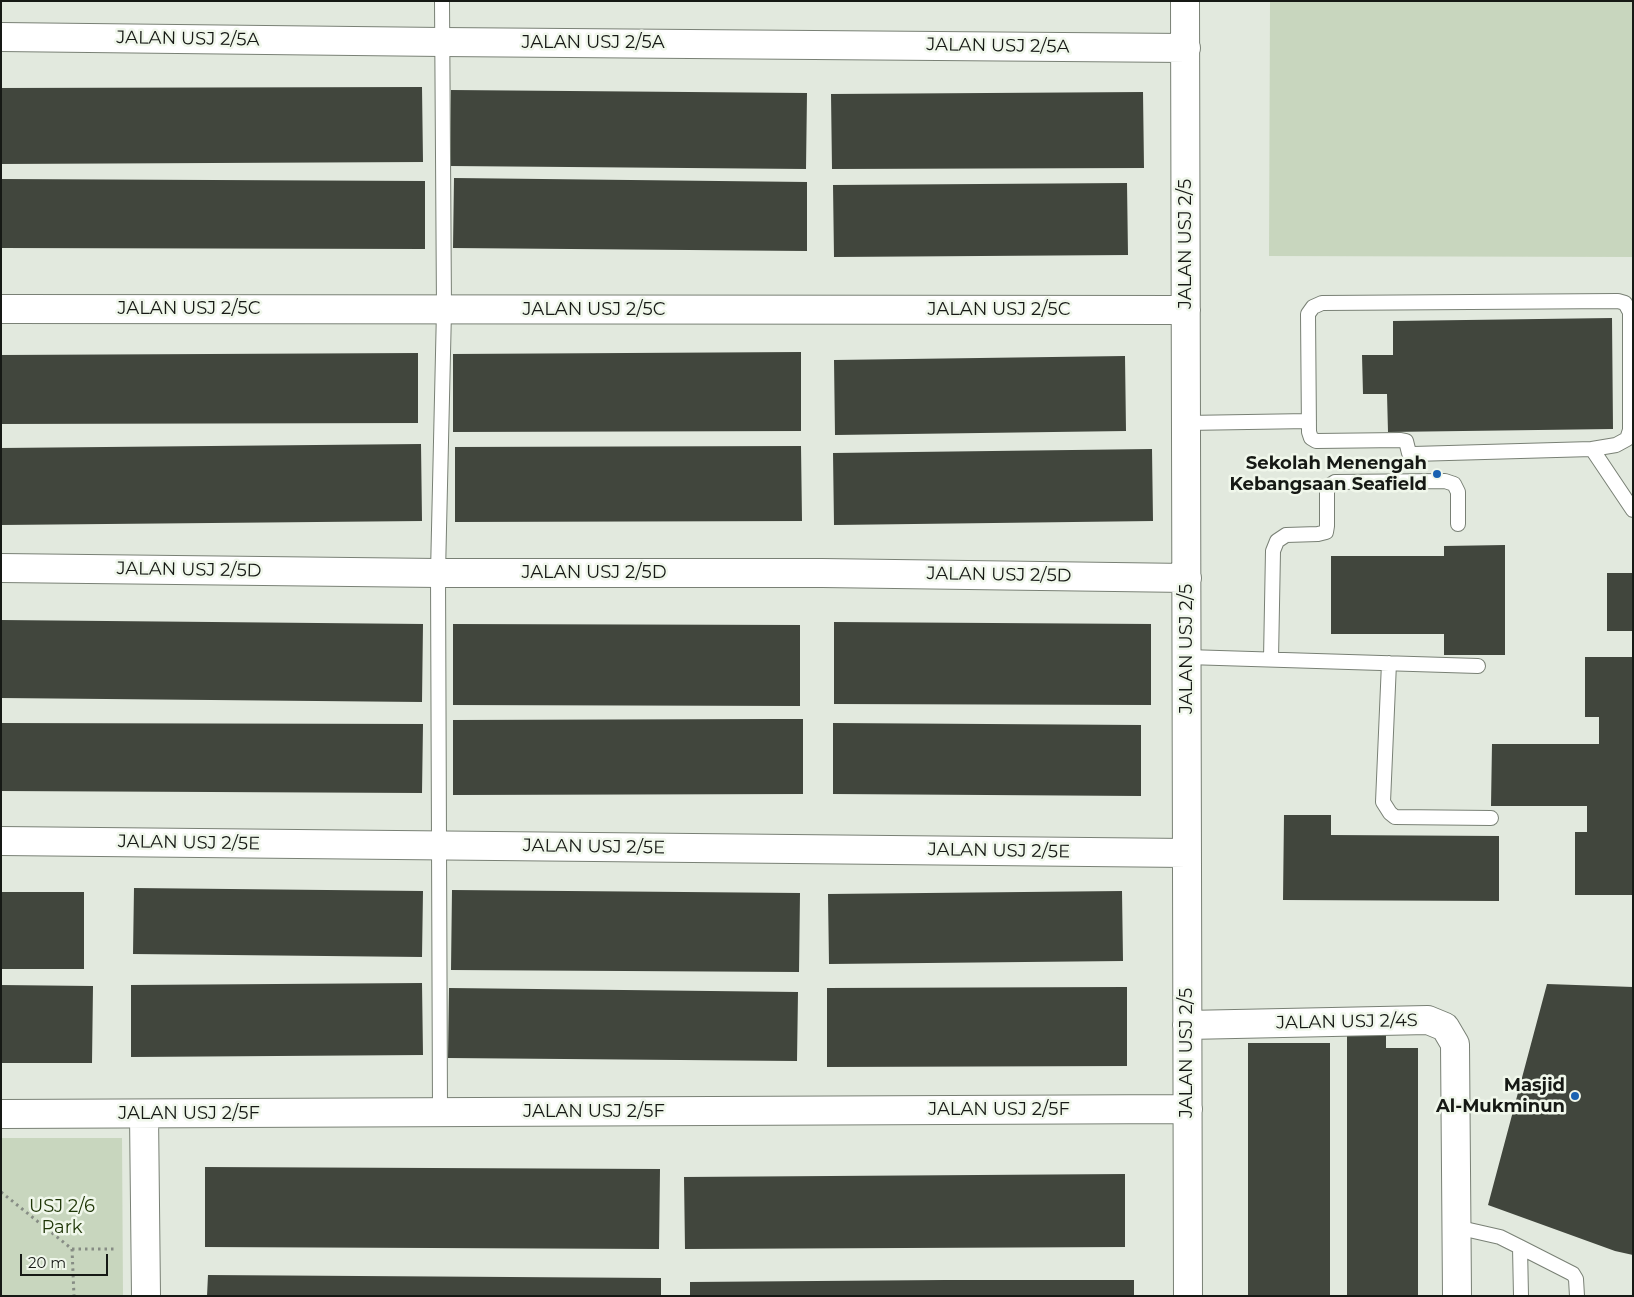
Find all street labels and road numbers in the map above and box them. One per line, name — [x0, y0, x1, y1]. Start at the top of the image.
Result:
street label: JALAN USJ 2/5A — [116, 27, 260, 51]
street label: JALAN USJ 2/5A — [521, 32, 665, 54]
street label: JALAN USJ 2/5A — [926, 34, 1070, 58]
street label: JALAN USJ 2/5 — [1175, 179, 1197, 309]
street label: JALAN USJ 2/5C — [118, 298, 260, 320]
street label: JALAN USJ 2/5C — [523, 299, 665, 321]
street label: JALAN USJ 2/5C — [928, 299, 1070, 321]
street label: JALAN USJ 2/5D — [116, 558, 262, 582]
street label: JALAN USJ 2/5D — [521, 562, 667, 584]
street label: JALAN USJ 2/5D — [926, 563, 1072, 587]
street label: JALAN USJ 2/5 — [1176, 584, 1198, 714]
street label: JALAN USJ 2/5E — [118, 831, 260, 855]
street label: JALAN USJ 2/5E — [523, 835, 665, 859]
street label: JALAN USJ 2/5E — [928, 839, 1070, 863]
street label: JALAN USJ 2/5 — [1176, 988, 1198, 1118]
street label: JALAN USJ 2/4S — [1276, 1010, 1418, 1034]
street label: JALAN USJ 2/5F — [928, 1099, 1070, 1121]
street label: JALAN USJ 2/5F — [523, 1101, 665, 1123]
street label: JALAN USJ 2/5F — [118, 1103, 260, 1125]

